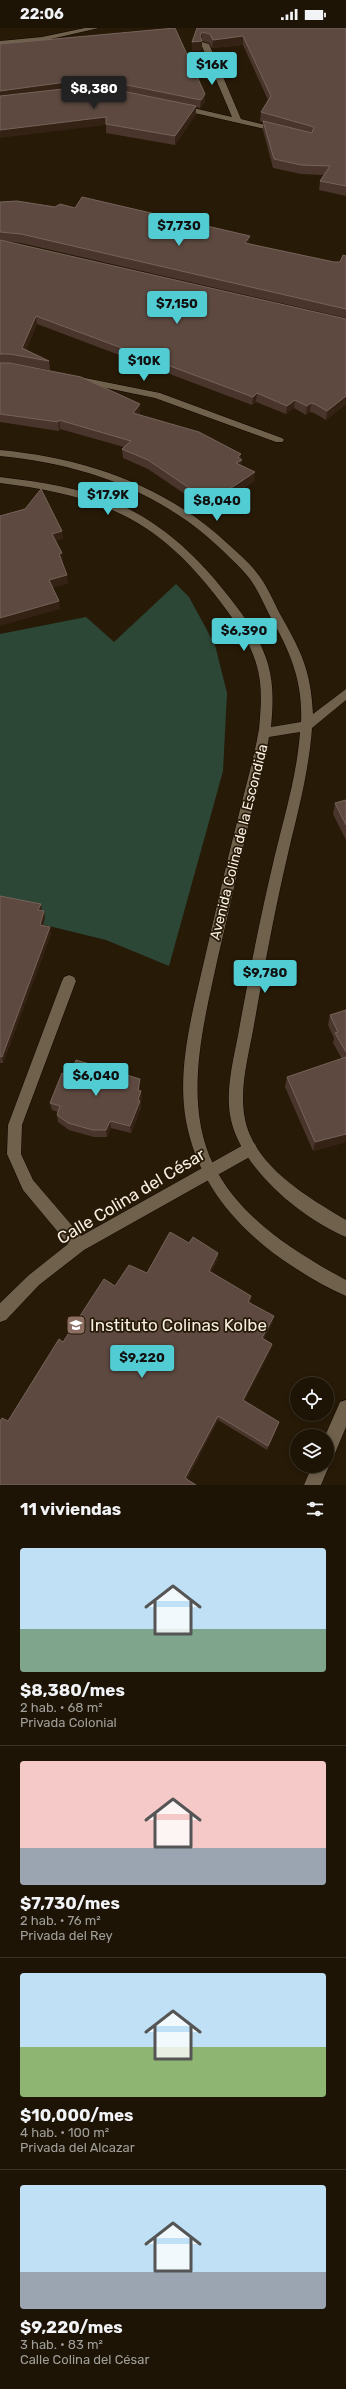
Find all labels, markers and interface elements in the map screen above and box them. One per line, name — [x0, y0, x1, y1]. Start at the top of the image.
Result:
text: 22:06 — [20, 5, 64, 23]
pin: $16K — [188, 52, 236, 86]
text: $16K — [196, 57, 228, 72]
pin: $8,380 — [61, 76, 127, 110]
text: $8,380 — [70, 81, 118, 96]
pin: $7,730 — [146, 213, 212, 247]
text: $7,730 — [157, 218, 201, 233]
pin: $7,150 — [144, 291, 210, 325]
text: $7,150 — [156, 296, 198, 311]
pin: $10K — [120, 348, 168, 382]
text: $10K — [128, 353, 160, 368]
pin: $17.9K — [75, 482, 141, 516]
text: $17.9K — [87, 487, 129, 502]
pin: $8,040 — [184, 488, 250, 522]
text: $8,040 — [193, 493, 241, 508]
pin: $6,390 — [211, 618, 277, 652]
text: $6,390 — [221, 623, 267, 638]
street label: Avenida Colina de la Escondida — [206, 742, 272, 942]
pin: $9,780 — [232, 960, 298, 994]
text: $9,780 — [243, 965, 287, 980]
pin: $6,040 — [63, 1063, 129, 1097]
text: $6,040 — [72, 1068, 120, 1083]
street label: Calle Colina del César — [53, 1144, 209, 1248]
school or university icon: Instituto Colinas Kolbe — [65, 1314, 87, 1336]
place label: Instituto Colinas Kolbe — [90, 1315, 267, 1335]
pin: $9,220 — [109, 1345, 175, 1379]
text: $9,220 — [119, 1350, 165, 1365]
map controls — [290, 1377, 334, 1473]
button: locate — [290, 1377, 334, 1421]
button: layers — [290, 1429, 334, 1473]
icon: filters — [304, 1498, 326, 1520]
text: 11 viviendas — [20, 1499, 121, 1519]
icon: home — [137, 1574, 209, 1646]
text: $8,380/mes — [20, 1680, 125, 1700]
text: 2 hab. · 68 m² — [20, 1700, 103, 1715]
text: Privada Colonial — [20, 1715, 117, 1730]
icon: home — [137, 1787, 209, 1859]
text: $7,730/mes — [20, 1893, 120, 1913]
text: 2 hab. · 76 m² — [20, 1913, 101, 1928]
text: Privada del Rey — [20, 1928, 113, 1943]
icon: home — [137, 1999, 209, 2071]
text: $10,000/mes — [20, 2105, 134, 2125]
text: 4 hab. · 100 m² — [20, 2125, 109, 2140]
text: Privada del Alcazar — [20, 2140, 135, 2155]
icon: home — [137, 2211, 209, 2283]
text: $9,220/mes — [20, 2317, 123, 2337]
text: 3 hab. · 83 m² — [20, 2337, 103, 2352]
text: Calle Colina del César — [20, 2352, 149, 2367]

